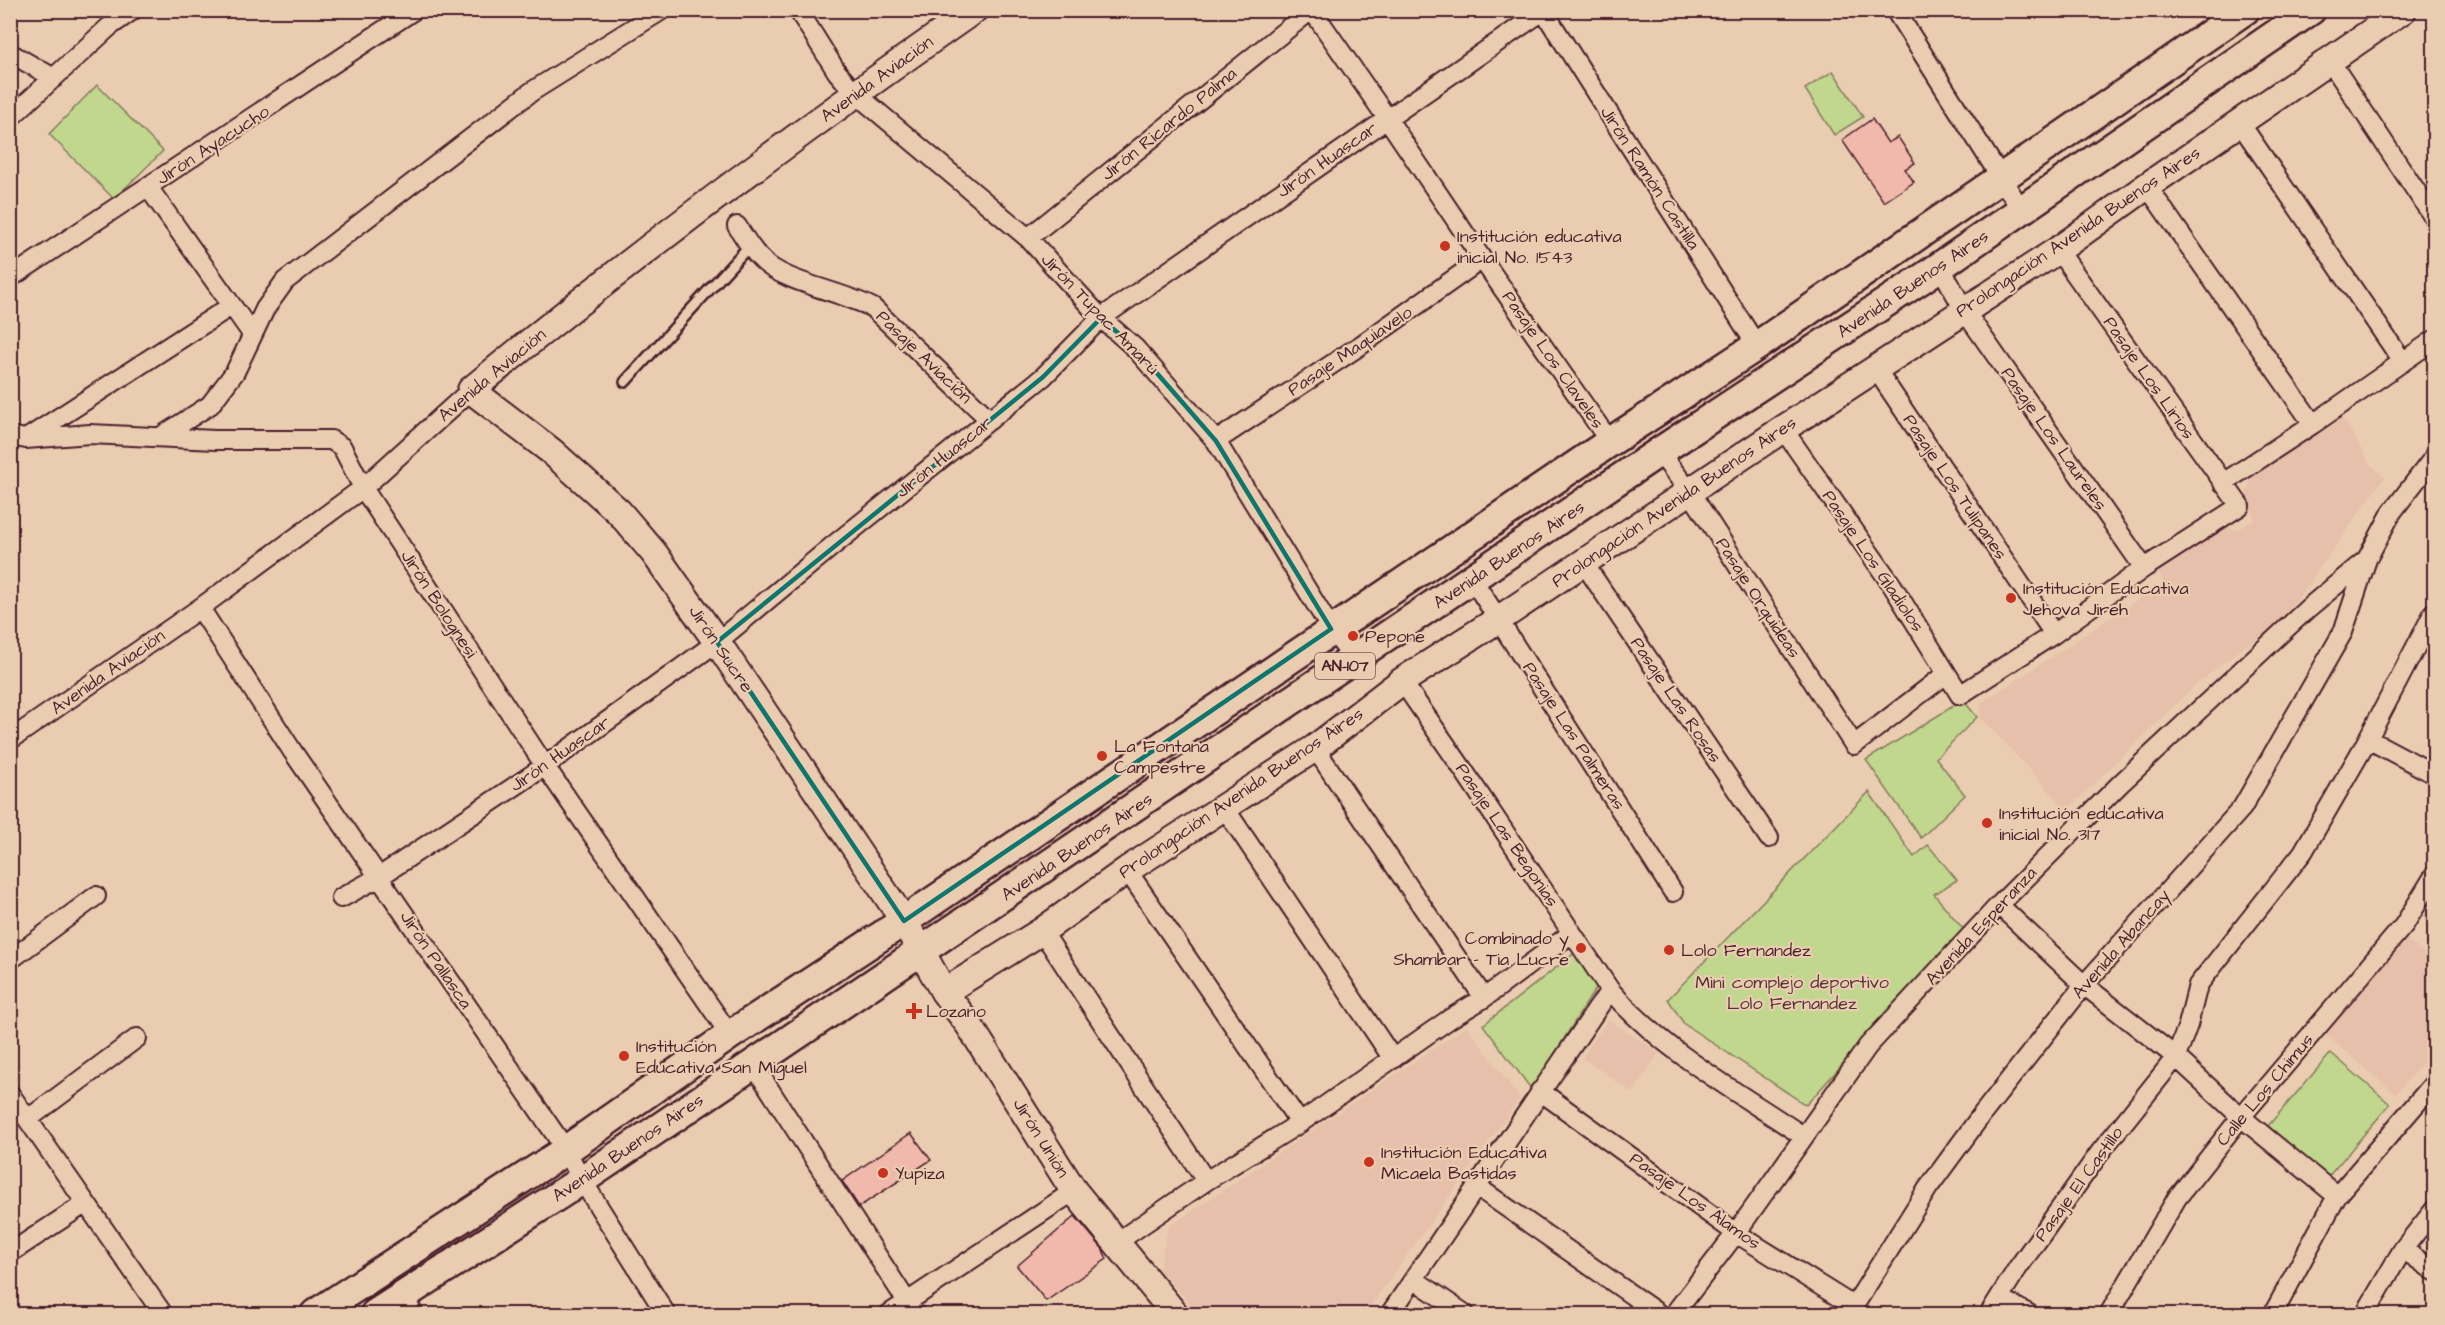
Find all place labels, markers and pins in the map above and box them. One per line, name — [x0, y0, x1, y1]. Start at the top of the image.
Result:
place label: Institución educativa inicial No. 1543 — [1457, 224, 1622, 270]
marker: Institución educativa inicial No. 1543 — [1438, 239, 1452, 253]
place label: Institución Educativa Jehova Jireh — [2023, 576, 2189, 622]
marker: Institución Educativa Jehova Jireh — [2004, 591, 2018, 605]
place label: Pepone — [1365, 624, 1425, 649]
marker: Pepone — [1346, 629, 1360, 643]
place label: La Fontana Campestre — [1114, 734, 1209, 780]
marker: La Fontana Campestre — [1095, 749, 1109, 763]
place label: Institución educativa inicial No. 317 — [1999, 801, 2164, 847]
marker: Institución educativa inicial No. 317 — [1980, 816, 1994, 830]
place label: Combinado y Shambar - Tia Lucre — [1393, 926, 1569, 972]
place label: Lolo Fernandez — [1681, 938, 1811, 963]
marker: Combinado y Shambar - Tia Lucre — [1574, 941, 1588, 955]
marker: Lolo Fernandez — [1662, 943, 1676, 957]
place label: Lozano — [926, 999, 986, 1024]
marker: Lozano — [907, 1004, 921, 1018]
place label: Institución Educativa San Miguel — [636, 1034, 807, 1081]
marker: Institución Educativa San Miguel — [617, 1049, 631, 1063]
place label: Institución Educativa Micaela Bastidas — [1381, 1140, 1547, 1186]
marker: Institución Educativa Micaela Bastidas — [1362, 1155, 1376, 1169]
place label: Yupiza — [895, 1161, 945, 1186]
marker: Yupiza — [876, 1166, 890, 1180]

